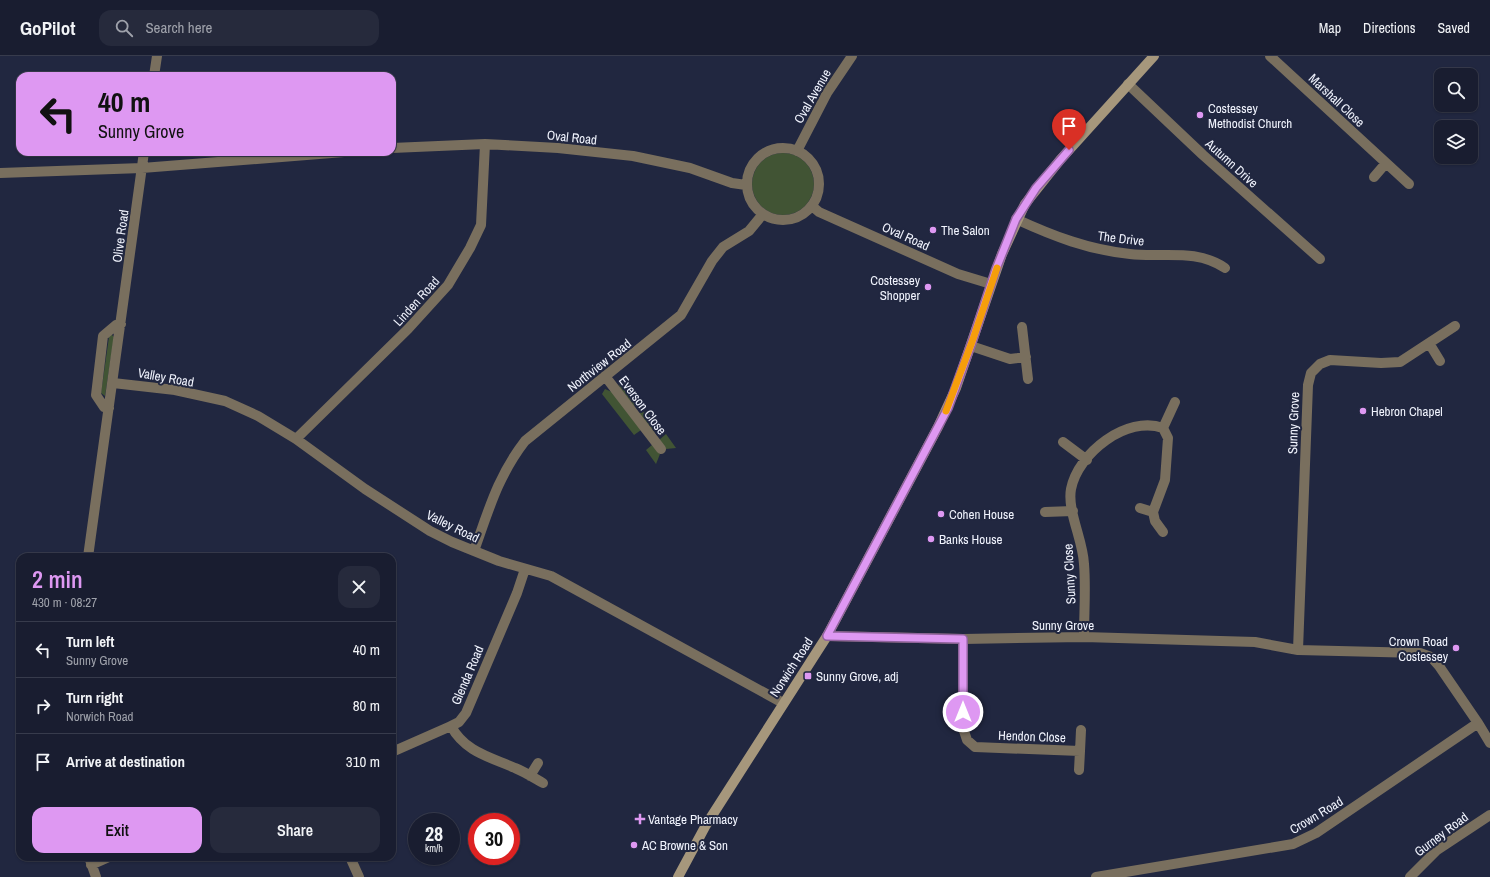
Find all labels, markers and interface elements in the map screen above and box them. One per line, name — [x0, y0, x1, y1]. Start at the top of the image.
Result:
search box — [99, 10, 379, 46]
text: GoPilot — [20, 15, 75, 41]
icon: search — [113, 17, 135, 39]
text: Search here — [145, 17, 212, 38]
text: Map — [1319, 19, 1341, 37]
text: Directions — [1363, 19, 1415, 37]
text: Saved — [1437, 19, 1470, 37]
street label: Oval Avenue — [790, 66, 835, 127]
map controls — [1434, 68, 1478, 164]
button: search — [1434, 68, 1478, 112]
street label: Marshall Close — [1305, 70, 1368, 131]
text: 40 m — [98, 83, 150, 121]
icon: left — [32, 88, 84, 140]
place label: Costessey Methodist Church — [1208, 100, 1292, 132]
pin — [1052, 109, 1086, 150]
marker: Costessey Methodist Church — [1195, 110, 1205, 120]
icon: arrive — [1058, 115, 1080, 137]
text: Sunny Grove — [98, 119, 184, 144]
button: layers — [1434, 120, 1478, 164]
street label: Oval Road — [546, 126, 598, 149]
street label: Autumn Drive — [1201, 135, 1262, 192]
street label: Olive Road — [108, 208, 133, 264]
street label: Oval Road — [879, 218, 932, 254]
place label: The Salon — [941, 222, 990, 239]
marker: The Salon — [928, 225, 938, 235]
street label: The Drive — [1097, 227, 1145, 250]
place label: Costessey Shopper — [870, 272, 921, 304]
street label: Linden Road — [390, 273, 443, 330]
marker: Costessey Shopper — [923, 282, 933, 292]
street label: Northview Road — [564, 335, 635, 396]
street label: Valley Road — [137, 364, 195, 391]
street label: Everson Close — [615, 373, 670, 438]
street label: Sunny Grove — [1284, 392, 1303, 454]
place label: Hebron Chapel — [1371, 403, 1443, 420]
marker: Hebron Chapel — [1358, 406, 1368, 416]
street label: Valley Road — [424, 506, 482, 547]
place label: Cohen House — [949, 506, 1014, 523]
marker: Cohen House — [936, 509, 946, 519]
place label: Banks House — [939, 531, 1002, 548]
marker: Banks House — [926, 534, 936, 544]
street label: Sunny Close — [1059, 543, 1080, 605]
text: 2 min — [32, 563, 83, 595]
button: close — [338, 566, 380, 608]
text: 430 m · 08:27 — [32, 594, 97, 611]
street label: Sunny Grove — [1032, 617, 1094, 634]
text: Turn left — [66, 631, 114, 652]
place label: Crown Road Costessey — [1389, 633, 1449, 665]
street label: Norwich Road — [766, 634, 817, 700]
icon: left — [32, 639, 54, 661]
text: 40 m — [353, 639, 380, 660]
street label: Glenda Road — [447, 643, 488, 707]
marker: Crown Road Costessey — [1451, 643, 1461, 653]
text: Sunny Grove — [66, 652, 128, 669]
place label: Sunny Grove, adj — [816, 668, 898, 685]
marker: Sunny Grove, adj — [803, 671, 813, 681]
text: Turn right — [66, 687, 123, 708]
position arrow — [942, 691, 984, 733]
icon: right — [32, 695, 54, 717]
text: 80 m — [353, 695, 380, 716]
text: Norwich Road — [66, 708, 134, 725]
street label: Hendon Close — [998, 727, 1066, 746]
icon: arrive — [32, 751, 54, 773]
text: Arrive at destination — [66, 751, 185, 772]
text: 310 m — [346, 751, 380, 772]
street label: Crown Road — [1286, 793, 1346, 838]
button: Exit — [32, 807, 202, 853]
button: Share — [210, 807, 380, 853]
street label: Gurney Road — [1411, 808, 1472, 860]
place label: Vantage Pharmacy — [648, 811, 739, 828]
speed limit sign: 30 — [468, 813, 520, 865]
marker: Vantage Pharmacy — [635, 814, 645, 824]
text: 28 — [425, 820, 443, 847]
place label: AC Browne & Son — [641, 837, 728, 854]
marker: AC Browne & Son — [629, 840, 639, 850]
text: km/h — [425, 842, 443, 855]

